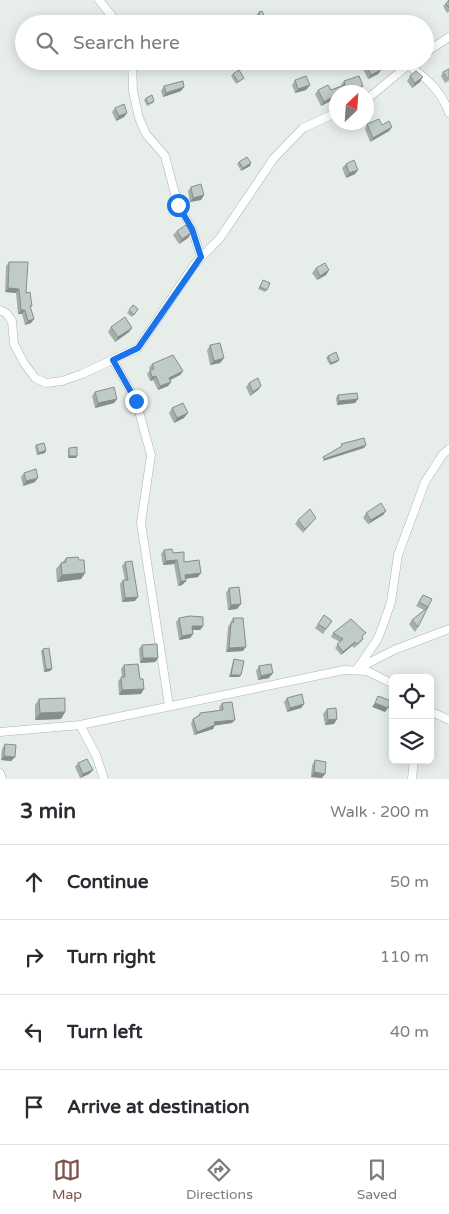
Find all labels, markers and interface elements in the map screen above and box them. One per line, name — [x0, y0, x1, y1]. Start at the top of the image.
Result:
search box — [15, 15, 434, 70]
icon: search — [33, 29, 61, 57]
text: Search here — [73, 32, 180, 54]
north arrow — [329, 85, 374, 130]
route start — [167, 194, 190, 217]
route end — [125, 390, 148, 413]
map controls — [389, 674, 434, 764]
button: locate — [389, 674, 434, 719]
button: layers — [389, 719, 434, 764]
text: 3 min — [20, 799, 76, 824]
text: Walk · 200 m — [330, 802, 429, 822]
icon: ahead — [20, 868, 48, 896]
text: Continue — [67, 871, 149, 893]
text: 50 m — [390, 872, 429, 892]
icon: right — [20, 943, 48, 971]
text: Turn right — [67, 946, 155, 968]
text: 110 m — [380, 947, 429, 967]
icon: left — [20, 1018, 48, 1046]
text: Turn left — [67, 1021, 143, 1043]
text: 40 m — [390, 1022, 429, 1042]
icon: arrive — [20, 1093, 48, 1121]
text: Arrive at destination — [67, 1096, 250, 1118]
tab: Map — [52, 1156, 82, 1203]
tab: Directions — [186, 1156, 253, 1203]
tab: Saved — [357, 1156, 397, 1203]

